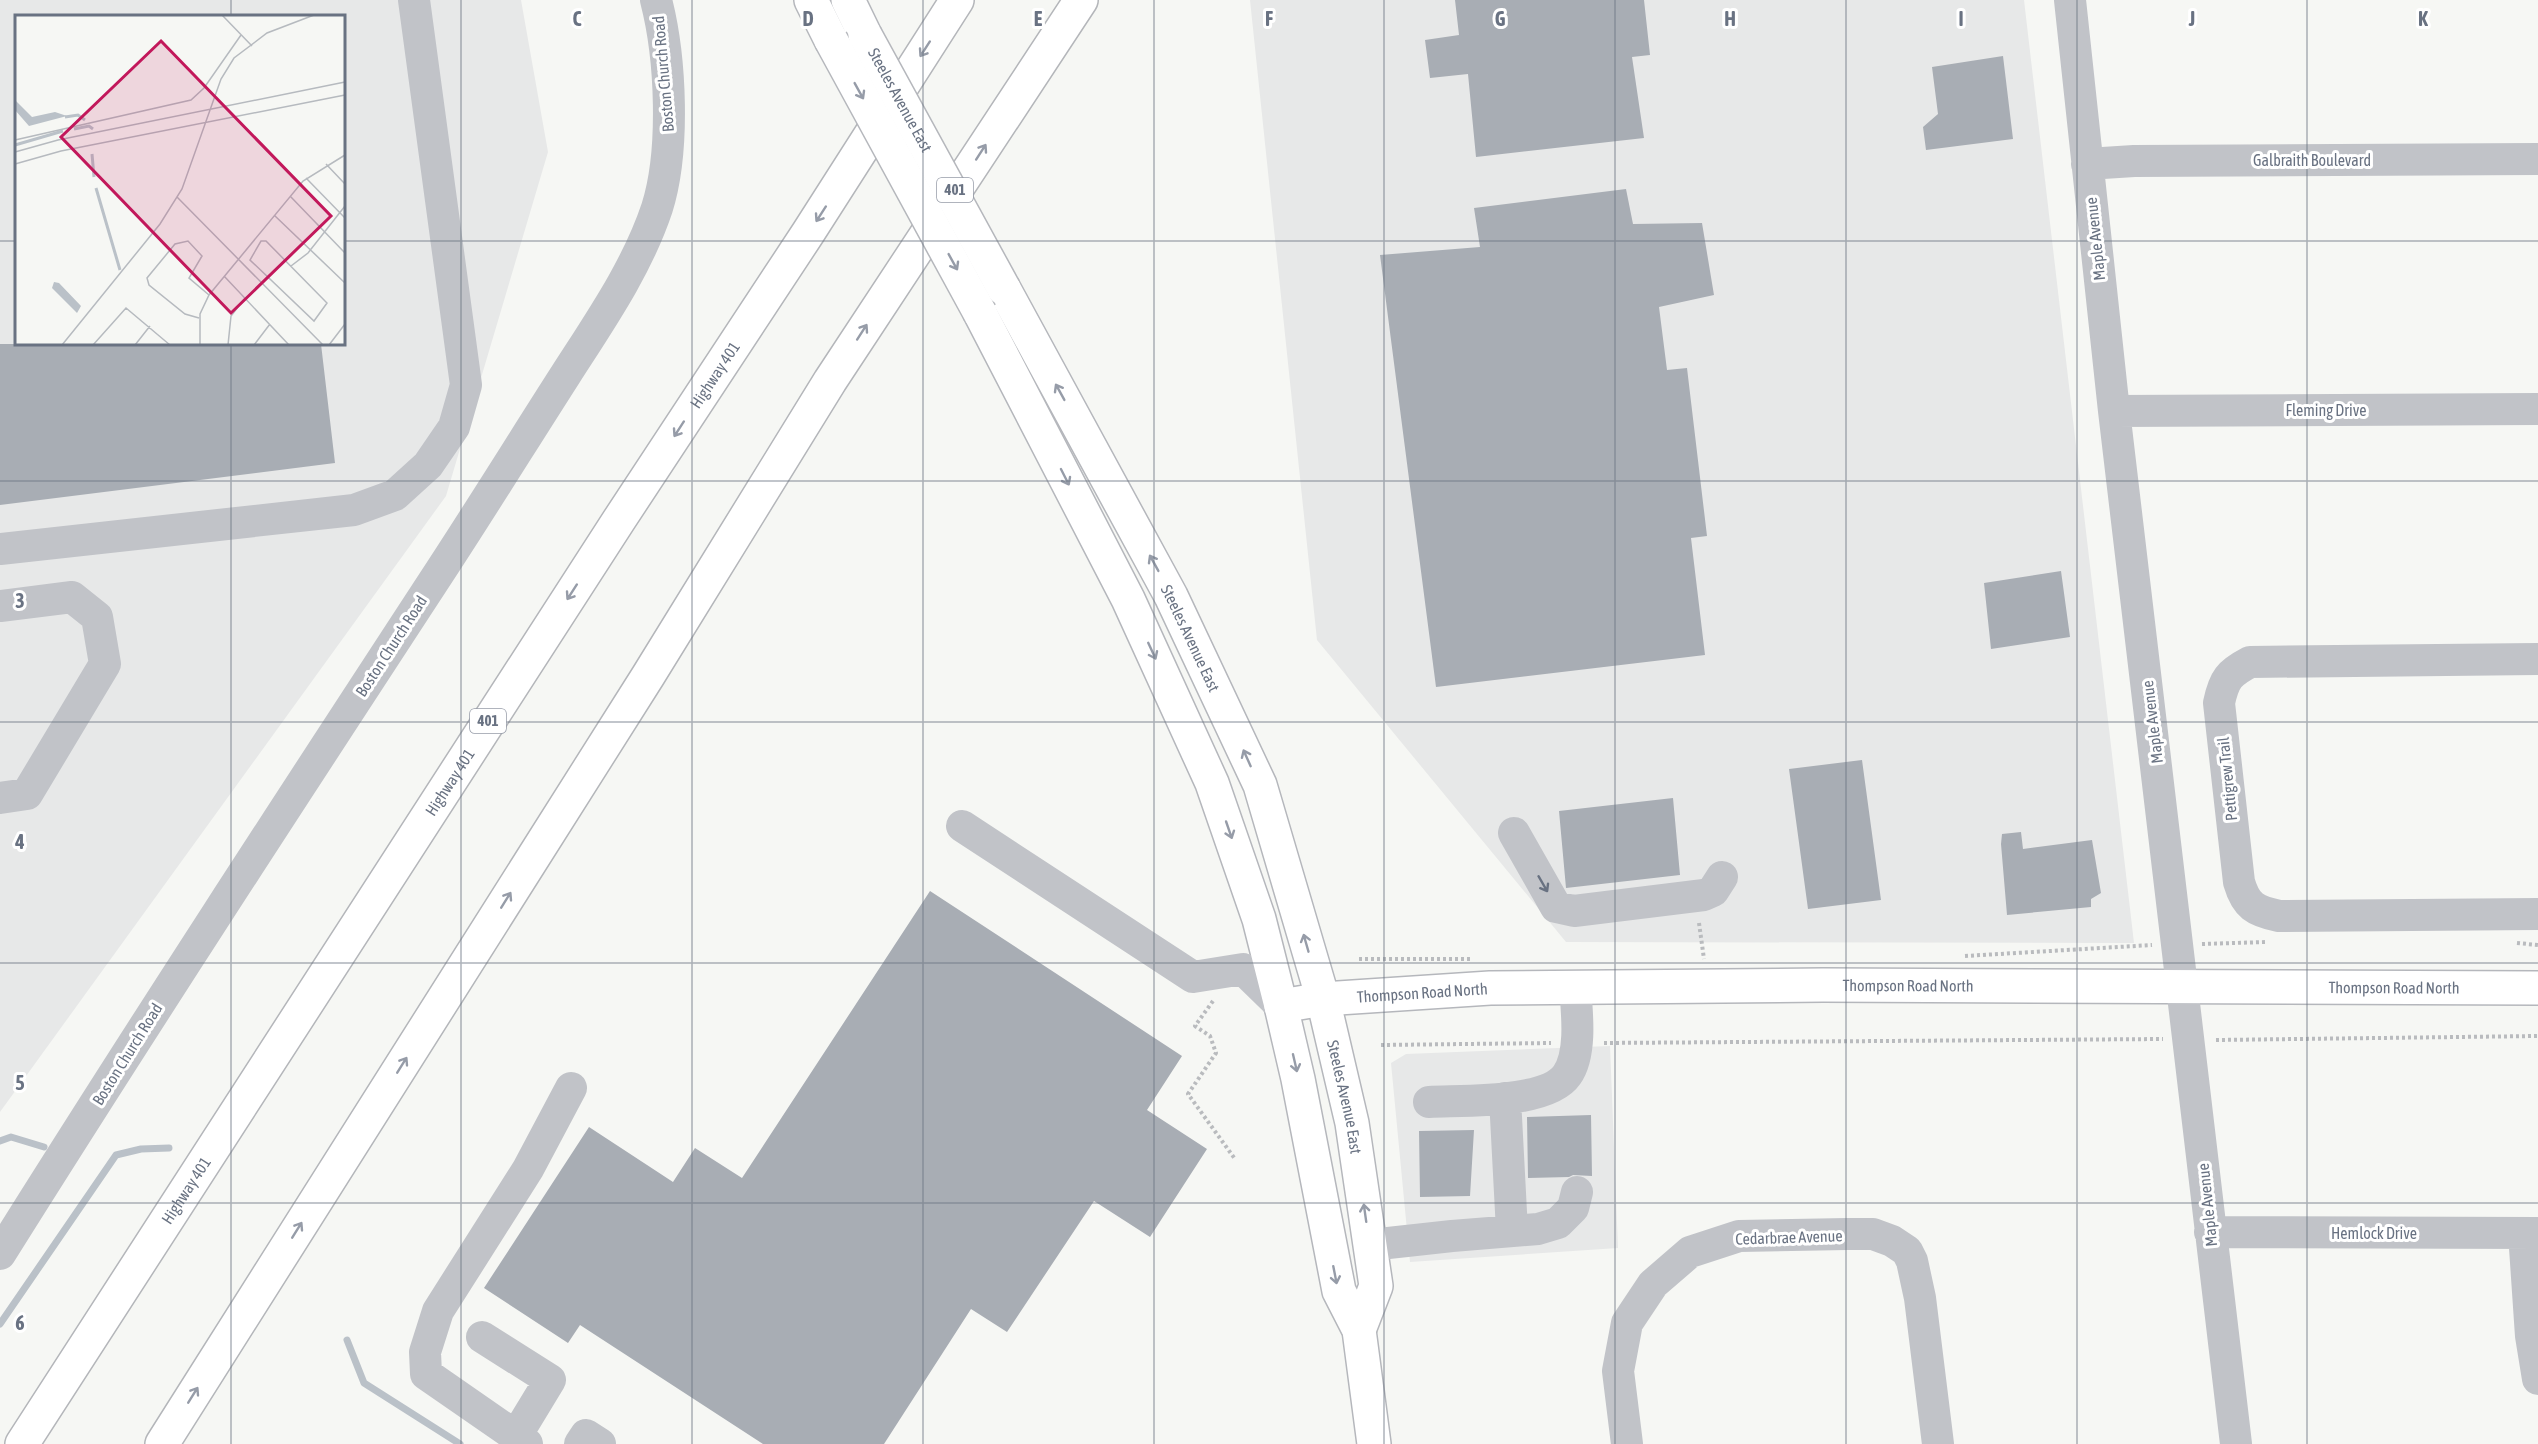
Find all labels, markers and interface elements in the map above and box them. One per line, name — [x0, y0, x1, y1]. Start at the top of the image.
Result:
text: C — [573, 7, 582, 30]
text: D — [802, 7, 814, 30]
text: E — [1034, 7, 1043, 30]
text: F — [1265, 7, 1273, 30]
text: G — [1495, 7, 1506, 30]
text: H — [1724, 7, 1736, 30]
text: I — [1958, 7, 1964, 30]
text: J — [2188, 7, 2195, 30]
text: K — [2418, 7, 2428, 30]
inset map — [15, 15, 345, 345]
street label: Boston Church Road — [649, 15, 677, 133]
one-way arrow — [919, 40, 931, 57]
street label: Steeles Avenue East — [865, 45, 936, 155]
one-way arrow — [853, 82, 865, 99]
one-way arrow — [975, 144, 987, 161]
street label: Galbraith Boulevard — [2253, 151, 2371, 169]
road number: 401 — [937, 178, 973, 202]
street label: Maple Avenue — [2082, 196, 2109, 282]
one-way arrow — [814, 205, 826, 222]
one-way arrow — [947, 253, 959, 270]
one-way arrow — [856, 324, 868, 341]
street label: Highway 401 — [686, 338, 743, 411]
one-way arrow — [1054, 384, 1066, 401]
street label: Fleming Drive — [2286, 401, 2366, 420]
one-way arrow — [672, 420, 684, 437]
one-way arrow — [1059, 468, 1071, 485]
one-way arrow — [1148, 555, 1160, 572]
street label: Steeles Avenue East — [1158, 582, 1224, 695]
one-way arrow — [565, 583, 577, 600]
text: 3 — [15, 589, 25, 612]
street label: Boston Church Road — [352, 592, 430, 700]
one-way arrow — [1146, 642, 1158, 660]
street label: Maple Avenue — [2138, 679, 2167, 765]
road number: 401 — [470, 709, 506, 733]
street label: Pettigrew Trail — [2214, 735, 2241, 822]
street label: Highway 401 — [421, 745, 478, 819]
one-way arrow — [1241, 749, 1253, 767]
one-way arrow — [1224, 821, 1235, 839]
text: 4 — [14, 830, 25, 853]
one-way arrow — [1537, 875, 1549, 892]
one-way arrow — [500, 892, 512, 909]
one-way arrow — [1300, 934, 1312, 953]
street label: Thompson Road North — [1842, 976, 1974, 995]
street label: Thompson Road North — [2328, 978, 2460, 997]
street label: Thompson Road North — [1356, 979, 1488, 1006]
street label: Boston Church Road — [88, 1000, 166, 1108]
street label: Steeles Avenue East — [1324, 1038, 1365, 1156]
one-way arrow — [1289, 1053, 1301, 1072]
one-way arrow — [396, 1057, 408, 1074]
text: 5 — [15, 1071, 25, 1094]
street label: Highway 401 — [158, 1154, 214, 1227]
street label: Maple Avenue — [2194, 1162, 2221, 1248]
one-way arrow — [1360, 1203, 1371, 1223]
one-way arrow — [292, 1222, 304, 1239]
street label: Hemlock Drive — [2331, 1224, 2417, 1242]
street label: Cedarbrae Avenue — [1735, 1226, 1843, 1248]
one-way arrow — [1330, 1264, 1341, 1284]
text: 6 — [15, 1311, 25, 1334]
one-way arrow — [187, 1386, 200, 1403]

